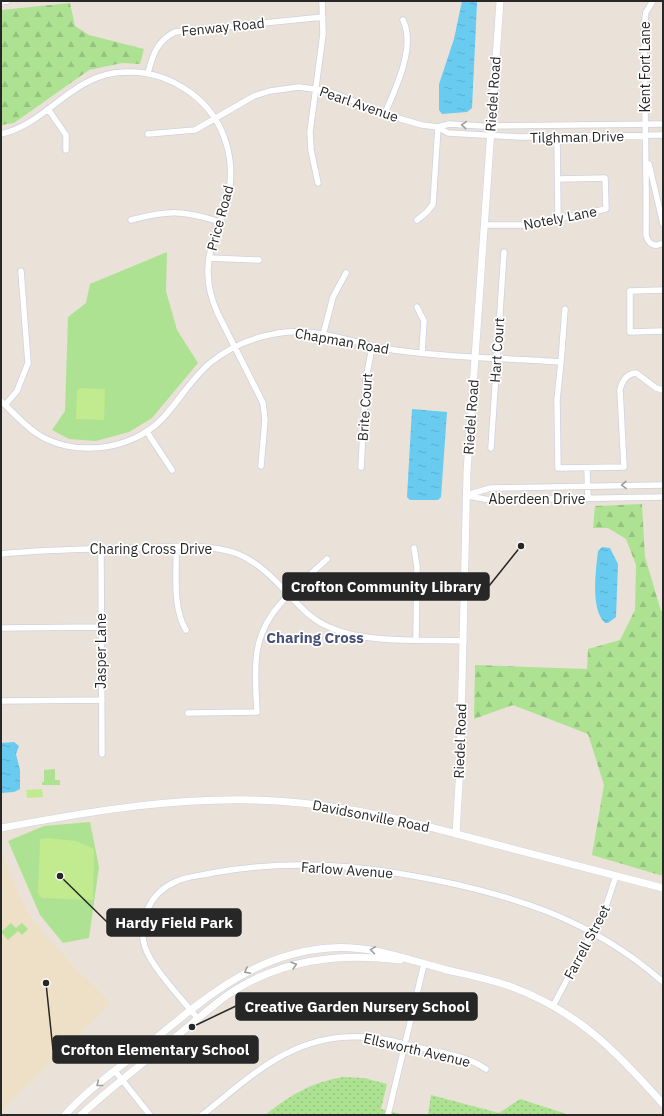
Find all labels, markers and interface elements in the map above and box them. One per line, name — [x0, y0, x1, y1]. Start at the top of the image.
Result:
street label: Fenway Road — [181, 14, 265, 40]
street label: Kent Fort Lane — [636, 21, 654, 113]
street label: Riedel Road — [481, 56, 505, 132]
street label: Pearl Avenue — [317, 82, 401, 126]
one-way arrow — [461, 120, 467, 129]
street label: Tilghman Drive — [530, 127, 625, 147]
street label: Price Road — [203, 183, 237, 253]
street label: Notely Lane — [522, 202, 599, 234]
street label: Hart Court — [486, 317, 508, 383]
street label: Chapman Road — [293, 324, 391, 358]
street label: Brite Court — [354, 372, 376, 442]
street label: Riedel Road — [459, 379, 483, 455]
one-way arrow — [621, 481, 627, 489]
street label: Aberdeen Drive — [488, 490, 586, 508]
street label: Charing Cross Drive — [90, 540, 212, 558]
callout: Crofton Community Library — [283, 573, 489, 600]
text: Crofton Community Library — [291, 577, 481, 596]
street label: Jasper Lane — [92, 613, 110, 689]
district label: Charing Cross — [266, 628, 364, 647]
street label: Riedel Road — [450, 703, 470, 779]
street label: Davidsonville Road — [311, 796, 431, 836]
street label: Farlow Avenue — [300, 858, 394, 882]
street label: Farrell Street — [560, 902, 614, 982]
callout: Hardy Field Park — [107, 909, 241, 936]
text: Hardy Field Park — [115, 913, 233, 932]
one-way arrow — [370, 946, 376, 955]
one-way arrow — [290, 961, 297, 970]
one-way arrow — [244, 966, 251, 974]
callout: Creative Garden Nursery School — [236, 993, 477, 1020]
text: Creative Garden Nursery School — [244, 997, 470, 1016]
street label: Ellsworth Avenue — [362, 1029, 472, 1071]
callout: Crofton Elementary School — [53, 1036, 258, 1063]
text: Crofton Elementary School — [61, 1040, 250, 1059]
one-way arrow — [97, 1079, 104, 1086]

